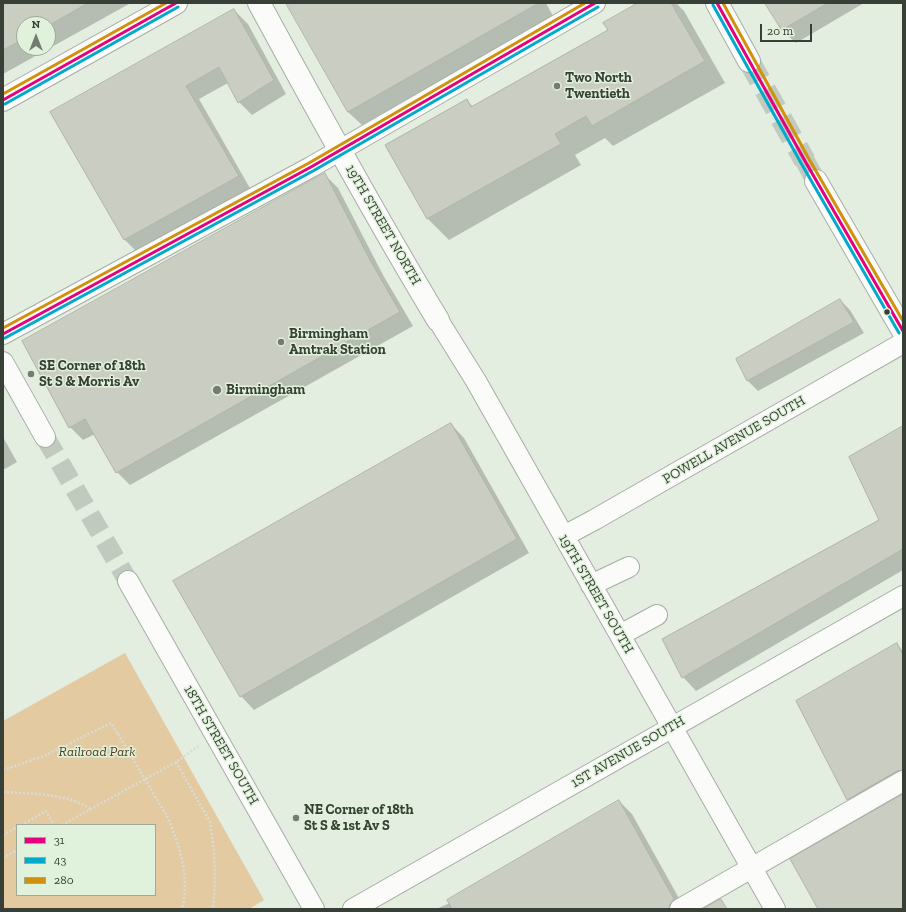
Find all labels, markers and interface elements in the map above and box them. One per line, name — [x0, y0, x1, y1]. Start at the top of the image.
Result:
north arrow — [16, 16, 56, 56]
scale bar — [762, 16, 814, 42]
text: N — [32, 18, 40, 31]
text: 20 m — [767, 24, 793, 38]
place label: Two North Twentieth — [565, 70, 632, 102]
marker: Two North Twentieth — [552, 81, 562, 91]
street label: 19TH STREET NORTH — [342, 162, 424, 288]
unlabelled marker — [882, 307, 892, 317]
place label: Birmingham Amtrak Station — [289, 326, 386, 358]
marker: Birmingham Amtrak Station — [276, 337, 286, 347]
place label: SE Corner of 18th St S & Morris Av — [39, 358, 146, 390]
marker: SE Corner of 18th St S & Morris Av — [26, 369, 36, 379]
place label: Birmingham — [226, 382, 305, 398]
marker: Birmingham — [211, 384, 223, 396]
street label: POWELL AVENUE SOUTH — [660, 392, 808, 488]
street label: 19TH STREET SOUTH — [555, 531, 637, 657]
street label: 18TH STREET SOUTH — [180, 682, 262, 808]
street label: 1ST AVENUE SOUTH — [568, 713, 688, 791]
park label: Railroad Park — [59, 744, 135, 760]
place label: NE Corner of 18th St S & 1st Av S — [304, 802, 414, 834]
marker: NE Corner of 18th St S & 1st Av S — [291, 813, 301, 823]
legend — [16, 824, 156, 896]
text: 31 — [54, 833, 65, 847]
text: 43 — [54, 853, 66, 867]
text: 280 — [54, 873, 74, 887]

